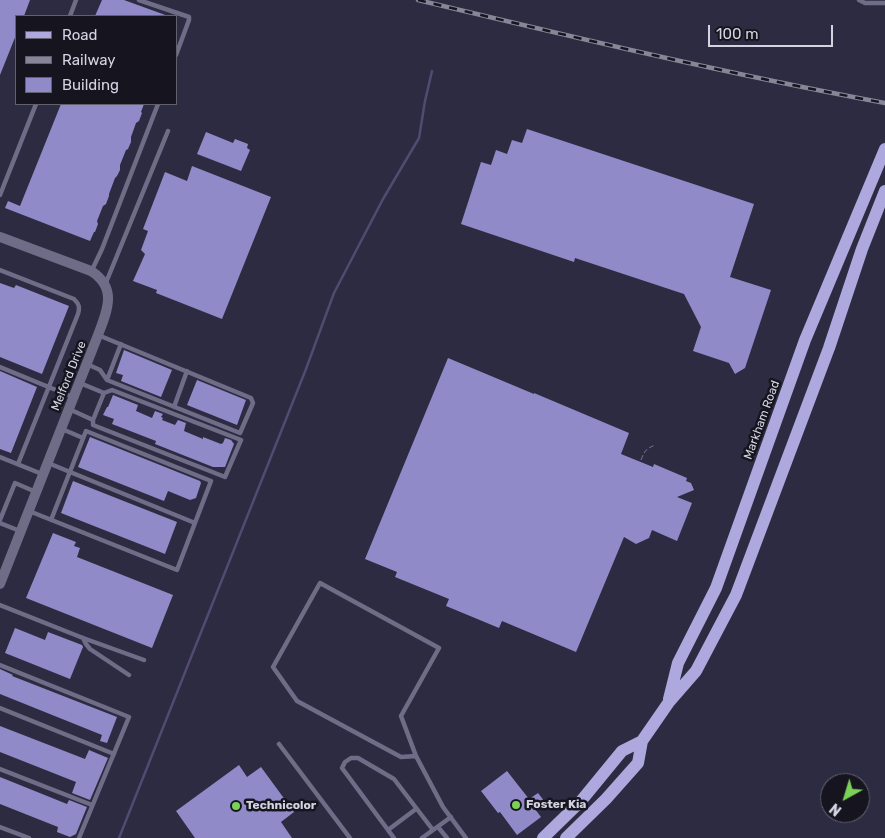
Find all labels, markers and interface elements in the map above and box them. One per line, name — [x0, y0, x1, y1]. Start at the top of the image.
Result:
legend — [15, 15, 178, 105]
scale bar — [710, 15, 835, 47]
text: 100 m — [716, 25, 758, 43]
text: Road — [62, 26, 98, 44]
text: Railway — [62, 51, 116, 69]
text: Building — [62, 76, 119, 94]
street label: Melford Drive — [48, 339, 90, 413]
street label: Markham Road — [741, 379, 783, 461]
north arrow — [820, 773, 870, 823]
place label: Foster Kia — [526, 798, 586, 812]
place label: Technicolor — [246, 799, 316, 813]
marker: Foster Kia — [510, 799, 522, 811]
text: N — [827, 799, 845, 819]
marker: Technicolor — [230, 800, 242, 812]

